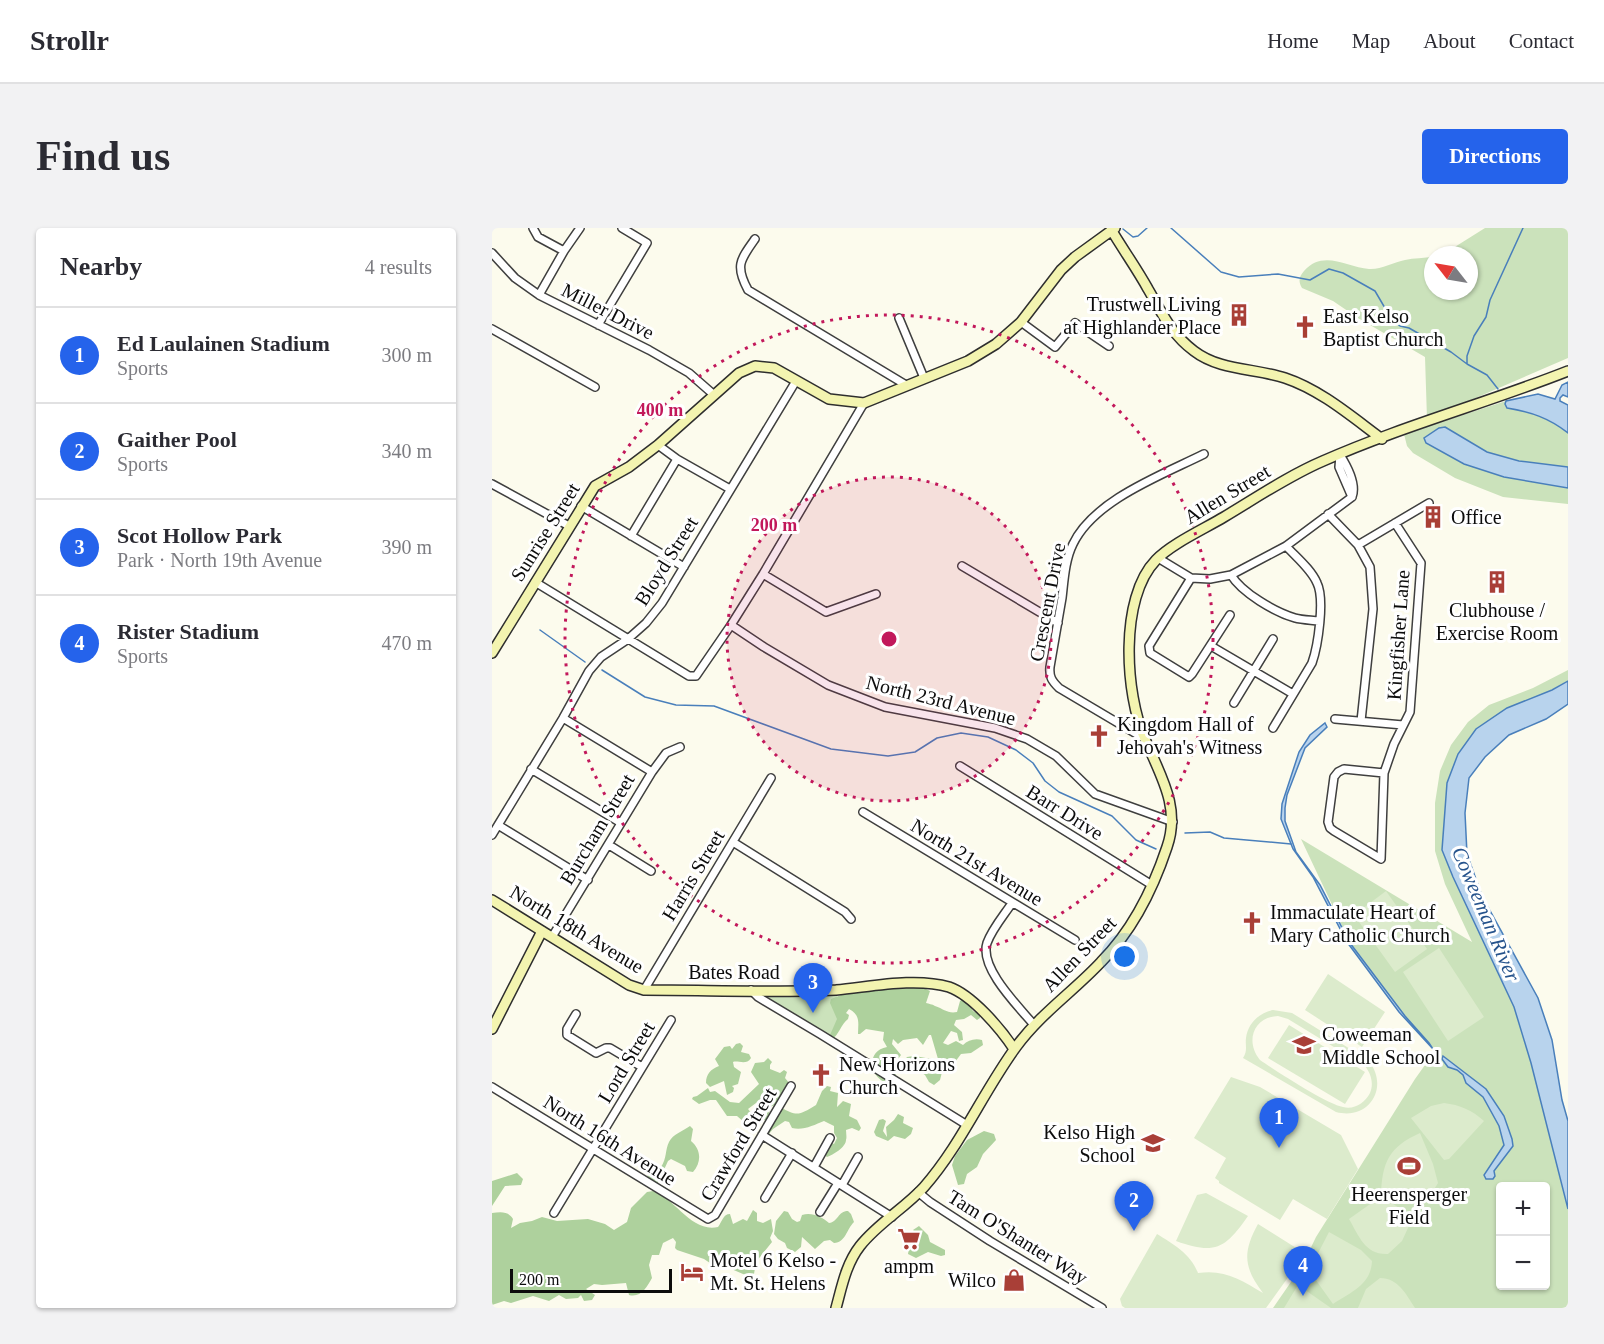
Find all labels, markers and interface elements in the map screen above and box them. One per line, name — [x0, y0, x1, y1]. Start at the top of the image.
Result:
text: Strollr — [30, 25, 109, 56]
text: Home — [1267, 29, 1319, 53]
text: Map — [1352, 29, 1390, 53]
text: About — [1423, 29, 1476, 53]
text: Contact — [1509, 29, 1574, 53]
button: Directions — [1422, 129, 1568, 184]
text: Find us — [36, 133, 170, 179]
north arrow — [1424, 246, 1478, 300]
text: Nearby — [60, 252, 142, 281]
text: 4 results — [365, 256, 432, 278]
street label: Miller Drive — [558, 278, 658, 344]
place label: Trustwell Living at Highlander Place — [1063, 293, 1221, 339]
building icon: Trustwell Living at Highlander Place — [1226, 302, 1252, 328]
place label: East Kelso Baptist Church — [1323, 305, 1444, 351]
church icon: East Kelso Baptist Church — [1292, 314, 1318, 340]
text: Ed Laulainen Stadium — [117, 331, 330, 356]
text: 1 — [75, 344, 85, 366]
text: 300 m — [381, 344, 432, 366]
text: Sports — [117, 357, 168, 379]
text: 400 m — [637, 400, 683, 420]
text: Gaither Pool — [117, 427, 237, 452]
text: 2 — [75, 440, 85, 462]
text: 340 m — [381, 440, 432, 462]
text: Sports — [117, 453, 168, 475]
street label: Allen Street — [1180, 460, 1274, 528]
street label: Sunrise Street — [506, 478, 584, 585]
building icon: Office — [1420, 504, 1446, 530]
place label: Office — [1451, 506, 1502, 528]
street label: Bloyd Street — [630, 512, 703, 610]
text: 200 m — [751, 515, 797, 535]
text: Scot Hollow Park — [117, 523, 282, 548]
text: 3 — [75, 536, 85, 558]
text: 390 m — [381, 536, 432, 558]
street label: Crescent Drive — [1025, 541, 1069, 663]
text: Park · North 19th Avenue — [117, 549, 322, 571]
street label: Kingfisher Lane — [1382, 569, 1415, 701]
building icon: Clubhouse / Exercise Room — [1484, 569, 1510, 595]
place label: Clubhouse / Exercise Room — [1436, 599, 1559, 644]
text: Rister Stadium — [117, 619, 259, 644]
centre of rings — [879, 629, 899, 649]
text: 4 — [75, 632, 85, 654]
text: 470 m — [381, 632, 432, 654]
text: Sports — [117, 645, 168, 667]
street label: North 23rd Avenue — [864, 671, 1018, 729]
place label: Kingdom Hall of Jehovah's Witness — [1117, 713, 1262, 758]
church icon: Kingdom Hall of Jehovah's Witness — [1086, 723, 1112, 749]
street label: Burcham Street — [555, 769, 639, 888]
street label: Barr Drive — [1023, 780, 1107, 844]
street label: North 21st Avenue — [907, 814, 1047, 910]
street label: Harris Street — [657, 825, 729, 924]
water label: Coweeman River — [1447, 843, 1526, 986]
street label: North 18th Avenue — [506, 880, 648, 978]
place label: Immaculate Heart of Mary Catholic Church — [1270, 901, 1450, 947]
church icon: Immaculate Heart of Mary Catholic Church — [1239, 910, 1265, 936]
street label: Allen Street — [1038, 911, 1121, 996]
your location — [1110, 942, 1139, 971]
street label: Bates Road — [688, 961, 780, 983]
pin: 3 — [794, 964, 832, 1013]
street label: Lord Street — [593, 1017, 659, 1106]
place label: Coweeman Middle School — [1322, 1023, 1441, 1068]
school or university icon: Coweeman Middle School — [1291, 1032, 1317, 1058]
place label: New Horizons Church — [839, 1053, 955, 1098]
church icon: New Horizons Church — [808, 1062, 834, 1088]
street label: Crawford Street — [696, 1083, 781, 1205]
street label: North 16th Avenue — [540, 1090, 680, 1190]
pin: 1 — [1260, 1098, 1298, 1148]
place label: Kelso High School — [1043, 1121, 1135, 1166]
school or university icon: Kelso High School — [1140, 1130, 1166, 1156]
sports icon: Heerensperger Field — [1396, 1153, 1422, 1179]
pin: 2 — [1114, 1182, 1154, 1231]
map controls — [1496, 1182, 1550, 1290]
button: + — [1496, 1182, 1550, 1236]
place label: Heerensperger Field — [1351, 1183, 1467, 1228]
street label: Tam O'Shanter Way — [944, 1185, 1092, 1290]
supermarket icon: ampm — [896, 1226, 922, 1252]
button: − — [1496, 1236, 1550, 1290]
pin: 4 — [1284, 1246, 1322, 1296]
place label: Motel 6 Kelso - Mt. St. Helens — [710, 1249, 836, 1294]
place label: ampm — [884, 1255, 934, 1278]
hotel icon: Motel 6 Kelso - Mt. St. Helens — [679, 1259, 705, 1285]
scale bar — [510, 1266, 672, 1294]
shop icon: Wilco — [1001, 1267, 1027, 1293]
place label: Wilco — [948, 1269, 996, 1291]
text: 200 m — [519, 1271, 559, 1288]

